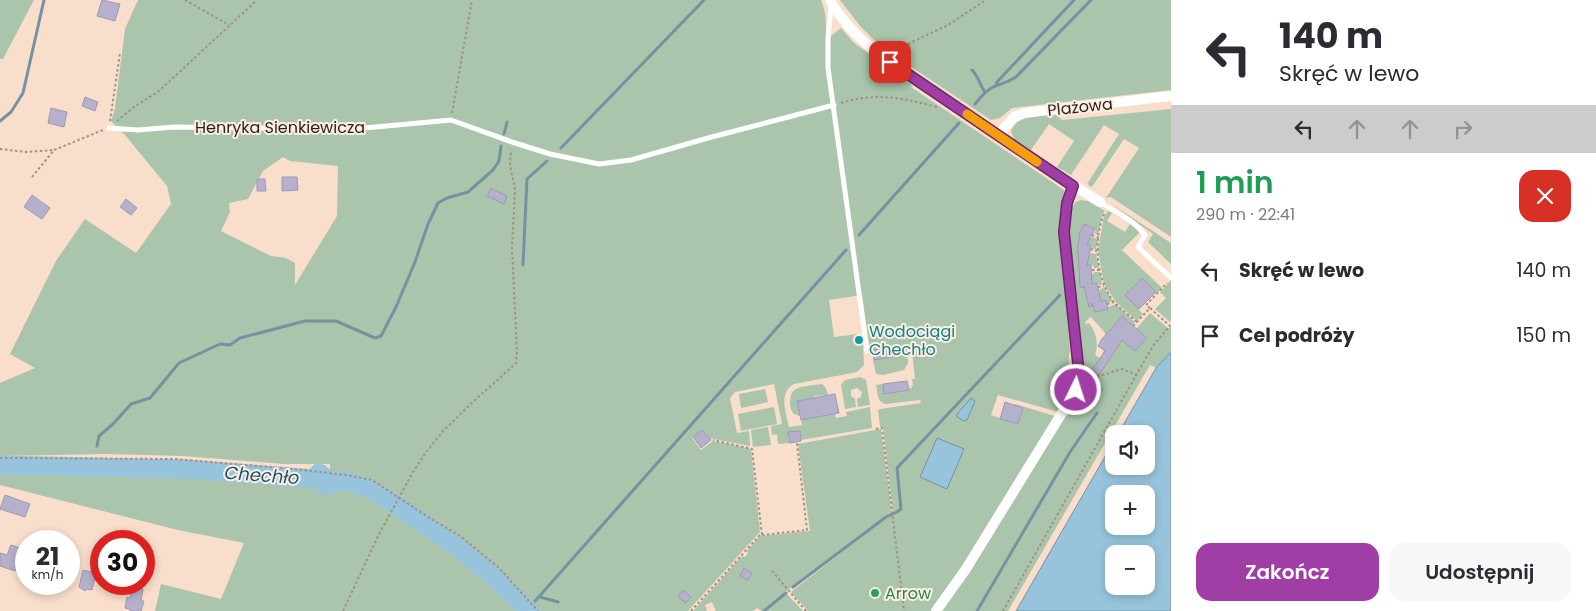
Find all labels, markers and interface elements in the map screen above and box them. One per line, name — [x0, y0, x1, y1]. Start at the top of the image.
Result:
text: 140 m — [1279, 11, 1383, 60]
icon: left — [1196, 20, 1261, 85]
pin — [869, 41, 911, 83]
icon: arrive — [876, 48, 904, 76]
text: Skręć w lewo — [1279, 58, 1419, 89]
street label: Plażowa — [1046, 92, 1114, 122]
icon: left — [1290, 115, 1318, 143]
icon: ahead — [1343, 115, 1371, 143]
icon: ahead — [1396, 115, 1424, 143]
icon: right — [1449, 115, 1477, 143]
street label: Henryka Sienkiewicza — [195, 116, 365, 139]
text: 1 min — [1196, 161, 1274, 204]
button: close — [1519, 170, 1571, 222]
text: 290 m · 22:41 — [1196, 203, 1295, 226]
icon: left — [1196, 257, 1224, 285]
text: Skręć w lewo — [1239, 257, 1364, 284]
text: 140 m — [1516, 257, 1571, 284]
place label: Wodociągi Chechło — [869, 320, 955, 361]
icon: arrive — [1196, 322, 1224, 350]
text: Cel podróży — [1239, 322, 1354, 349]
text: 150 m — [1516, 322, 1571, 349]
marker: Wodociągi Chechło — [853, 334, 865, 346]
position arrow — [1049, 363, 1101, 415]
map controls — [1105, 425, 1155, 595]
button: sound — [1105, 425, 1155, 475]
water label: Chechło — [224, 460, 300, 490]
button: + — [1105, 485, 1155, 535]
speed limit sign: 30 — [90, 530, 155, 595]
text: 21 — [36, 539, 59, 574]
button: Zakończ — [1196, 543, 1379, 601]
button: Udostępnij — [1389, 543, 1571, 601]
button: − — [1105, 545, 1155, 595]
text: km/h — [32, 566, 63, 583]
place label: Arrow — [885, 582, 931, 605]
marker: Arrow — [869, 587, 881, 599]

